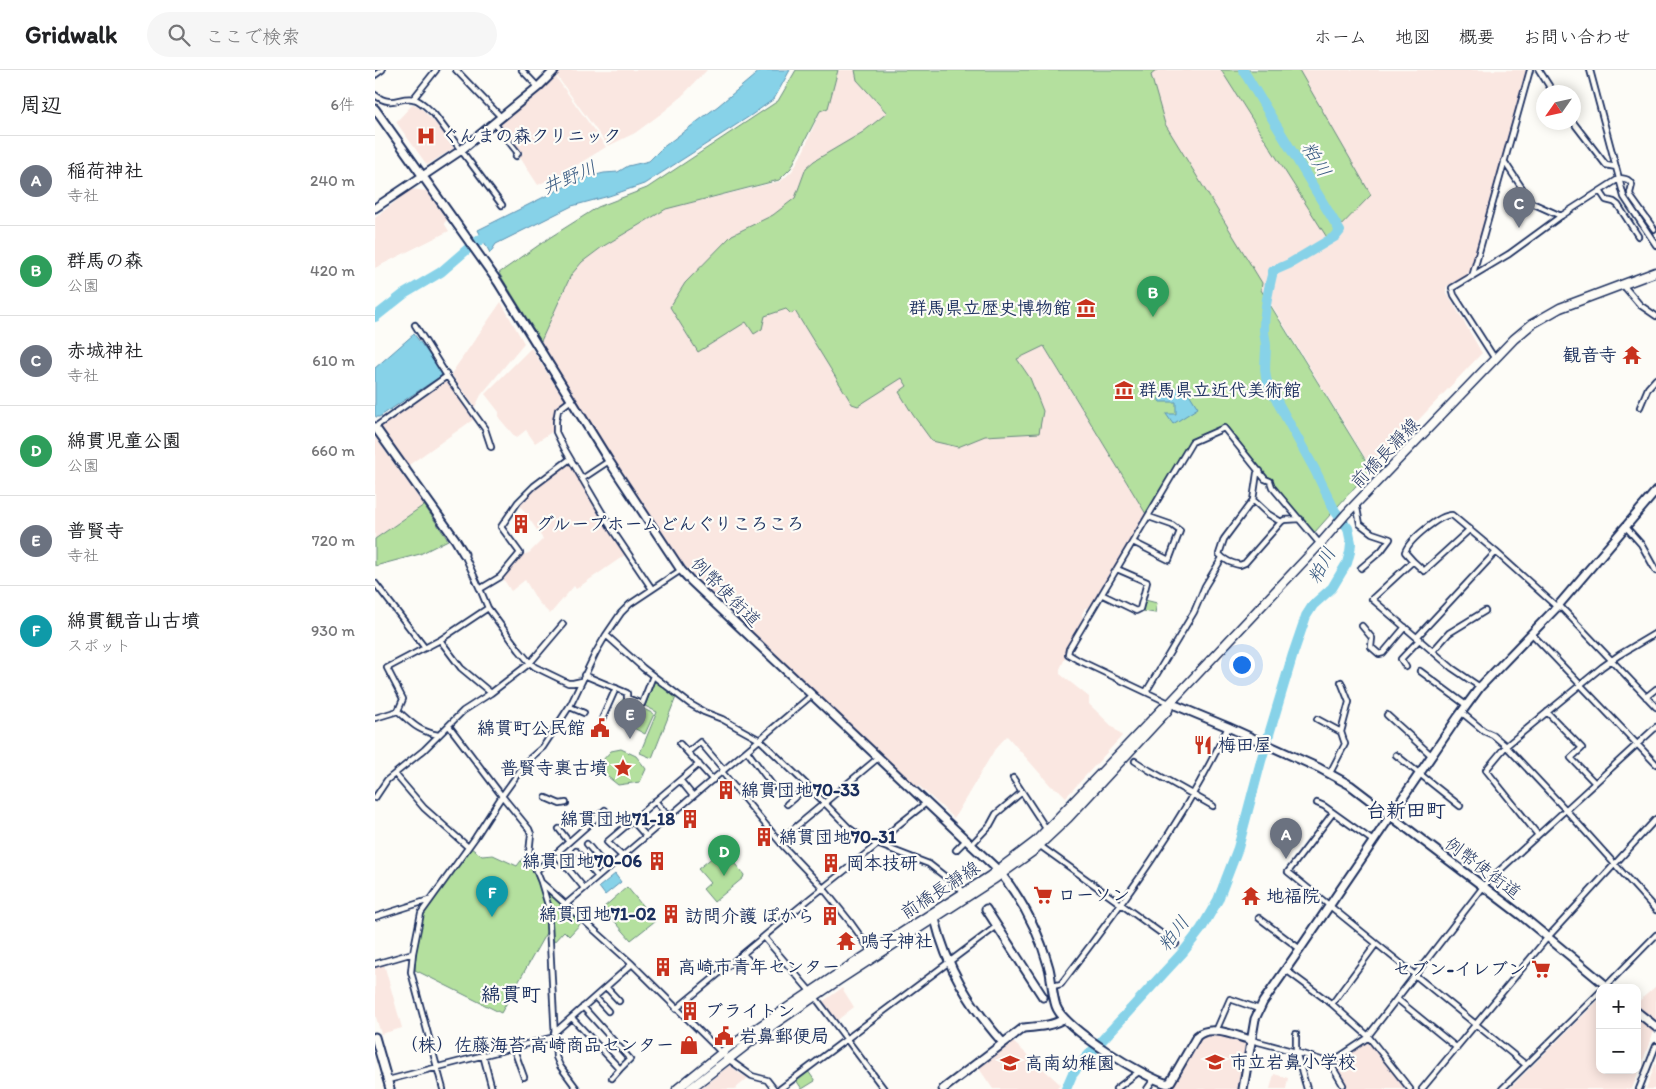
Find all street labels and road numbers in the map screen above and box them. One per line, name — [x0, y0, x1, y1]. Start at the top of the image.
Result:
street label: 前橋長瀞線 — [1346, 413, 1424, 493]
street label: 例幣使街道 — [686, 552, 766, 632]
street label: 例幣使街道 — [1440, 832, 1526, 904]
street label: 前橋長瀞線 — [896, 856, 984, 924]

